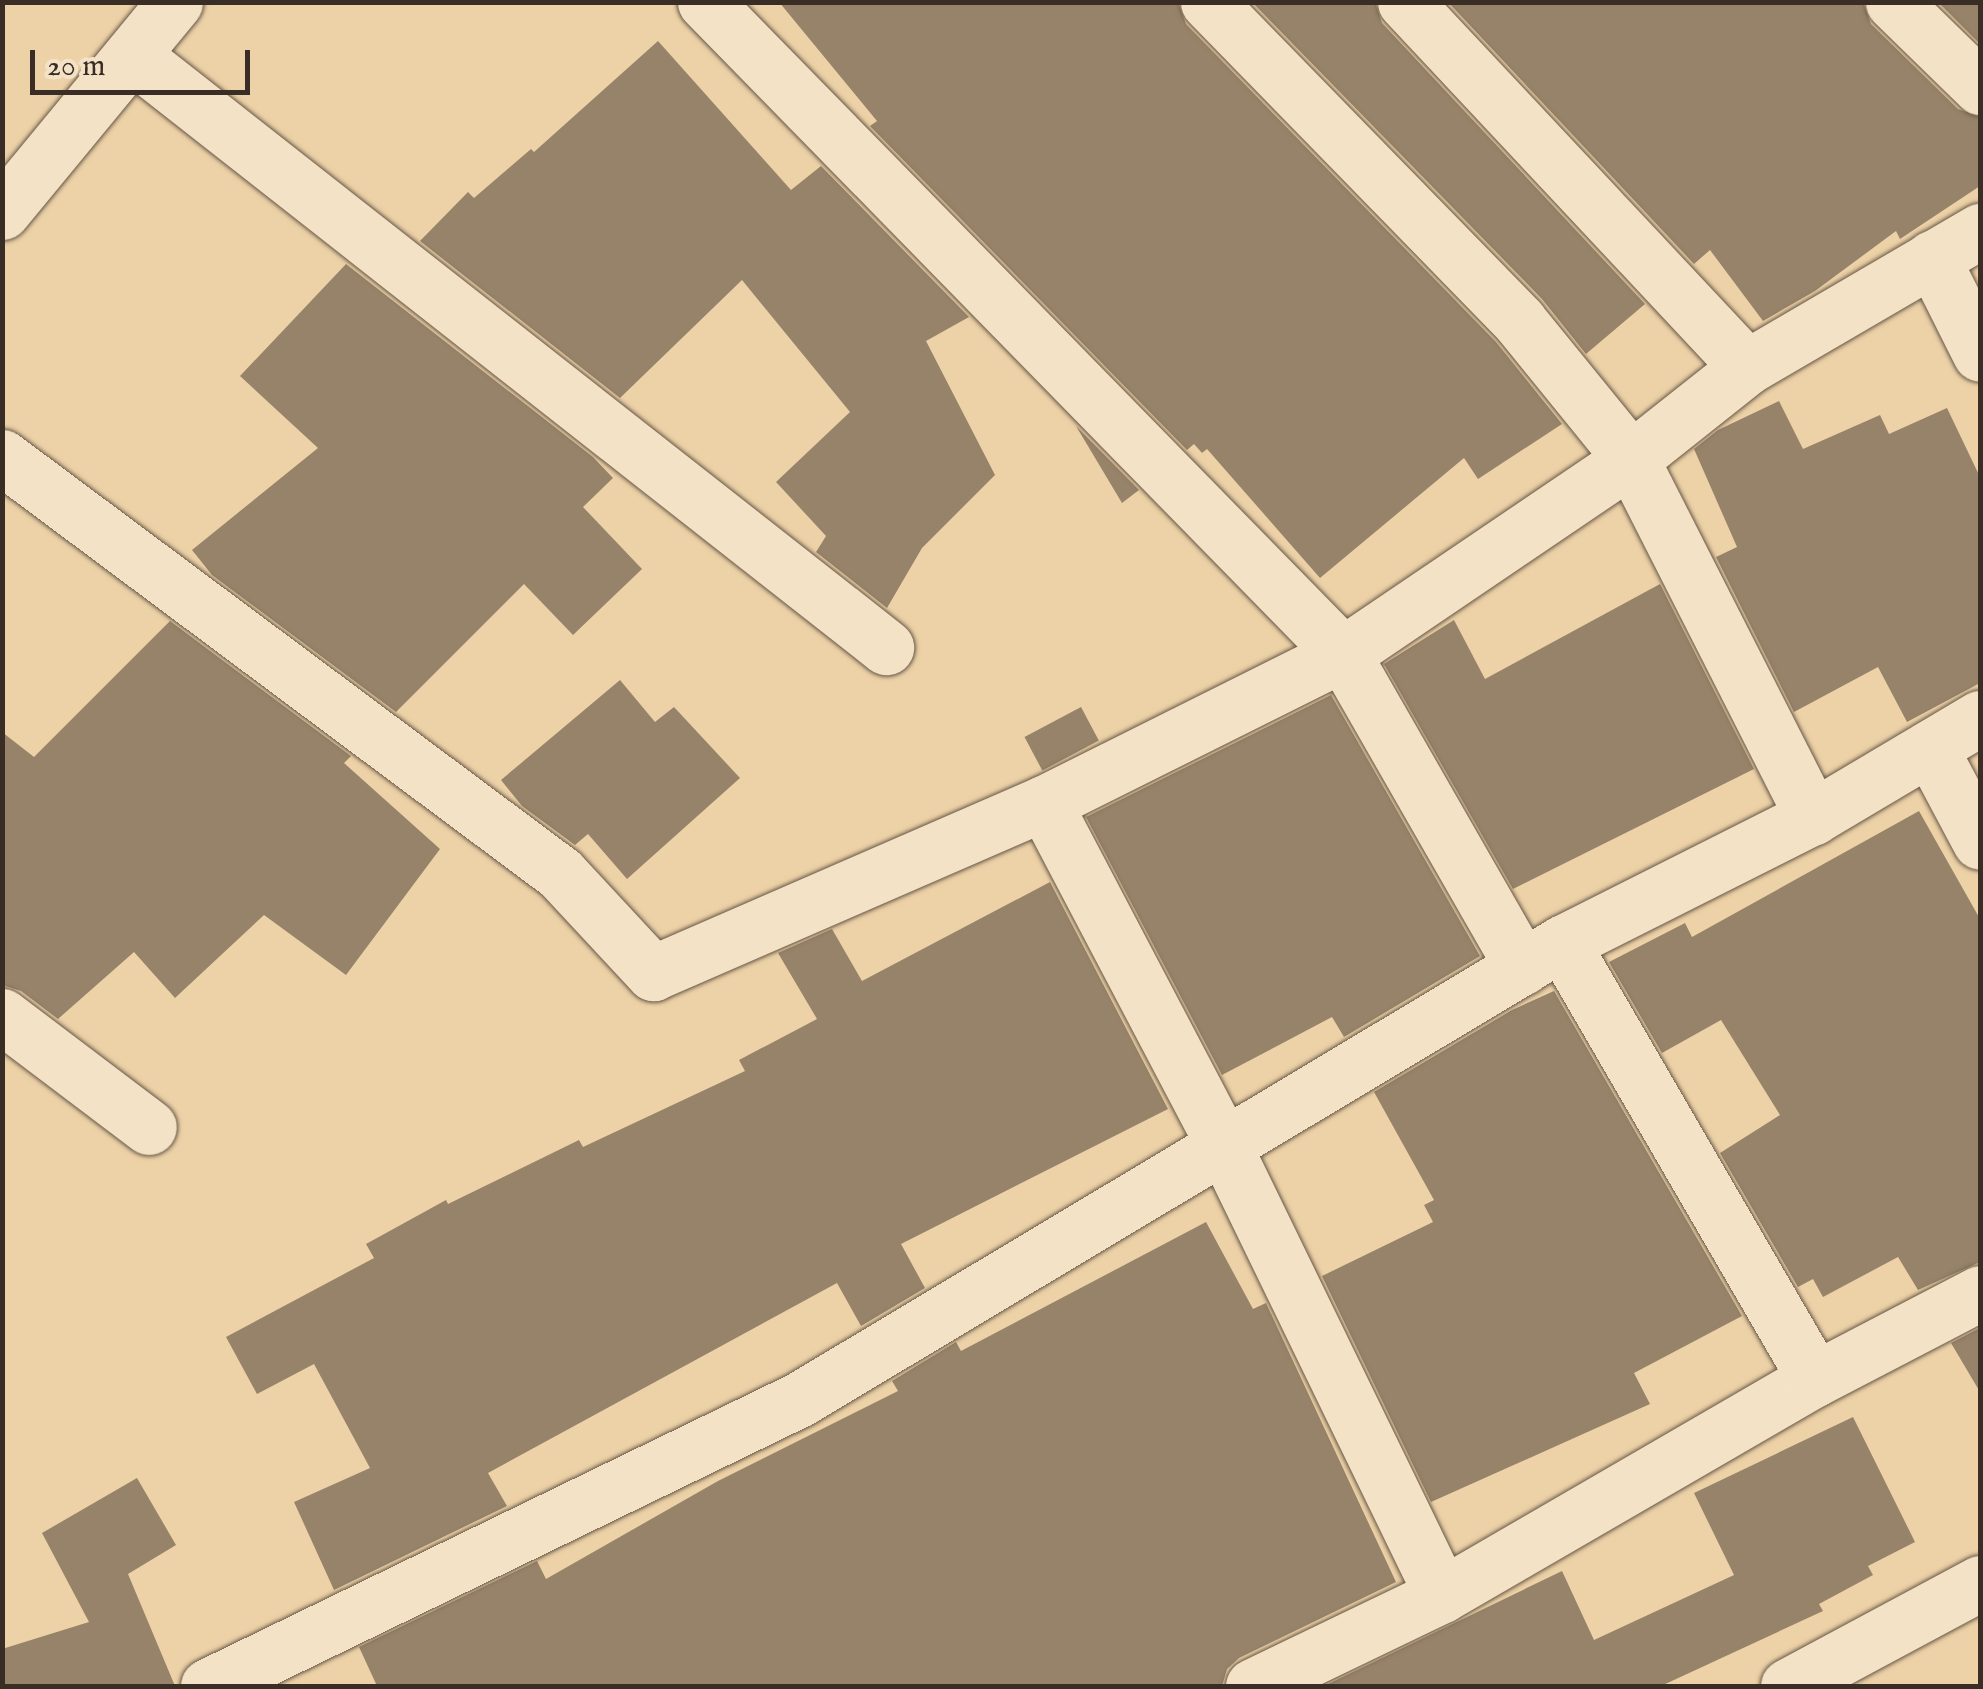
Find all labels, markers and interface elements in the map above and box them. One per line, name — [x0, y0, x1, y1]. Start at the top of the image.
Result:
scale bar — [35, 30, 255, 92]
text: 20 m — [47, 48, 106, 86]

